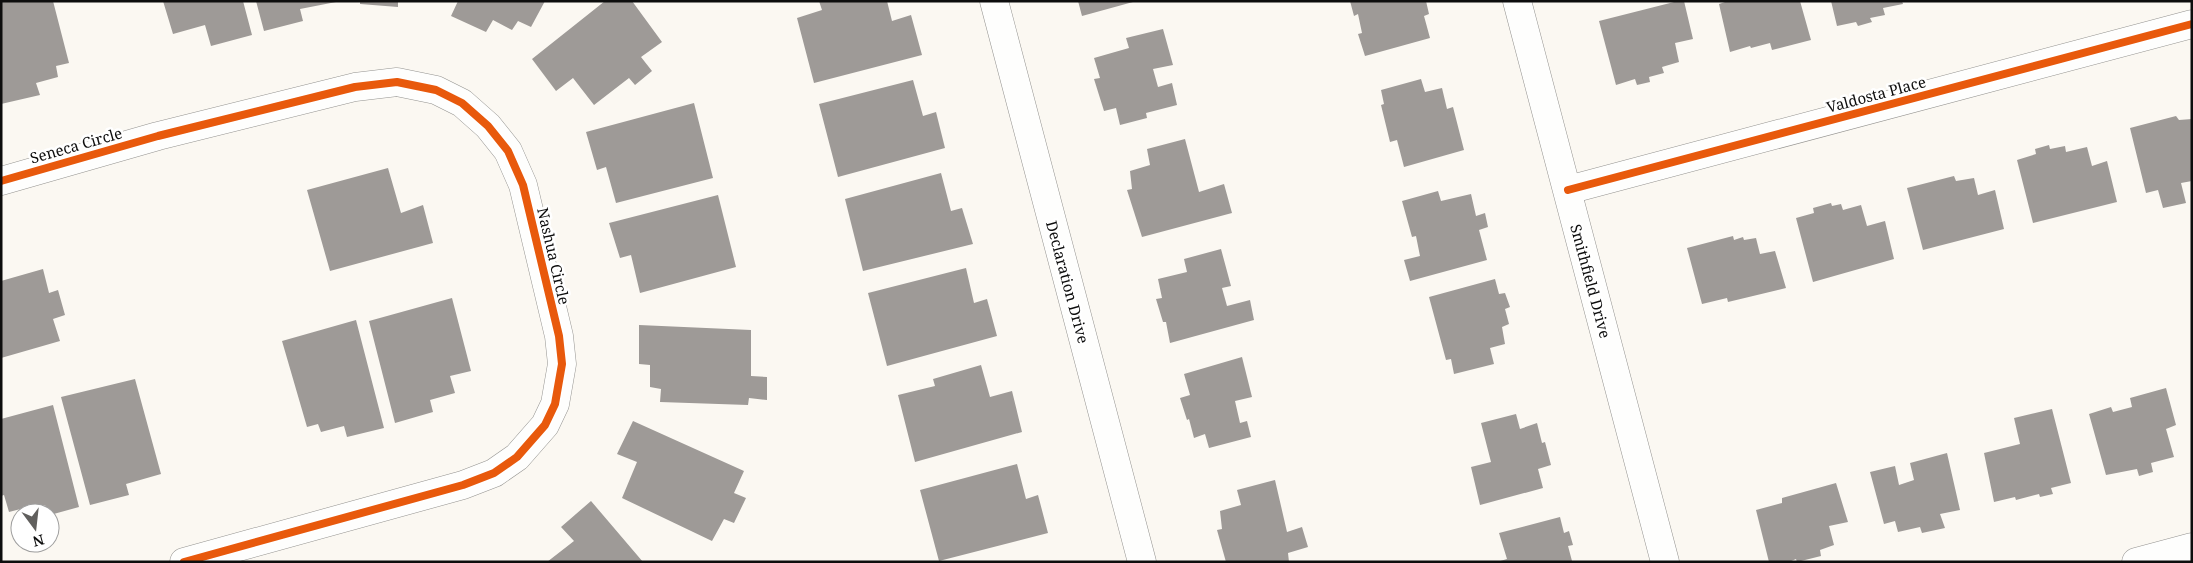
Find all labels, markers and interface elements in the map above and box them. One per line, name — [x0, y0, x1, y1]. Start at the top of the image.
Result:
street label: Valdosta Place — [1824, 71, 1928, 117]
street label: Seneca Circle — [28, 122, 124, 168]
street label: Nashua Circle — [533, 205, 575, 307]
street label: Declaration Drive — [1042, 218, 1094, 346]
street label: Smithfield Drive — [1566, 222, 1616, 340]
north arrow — [10, 503, 60, 553]
text: N — [31, 530, 46, 552]

